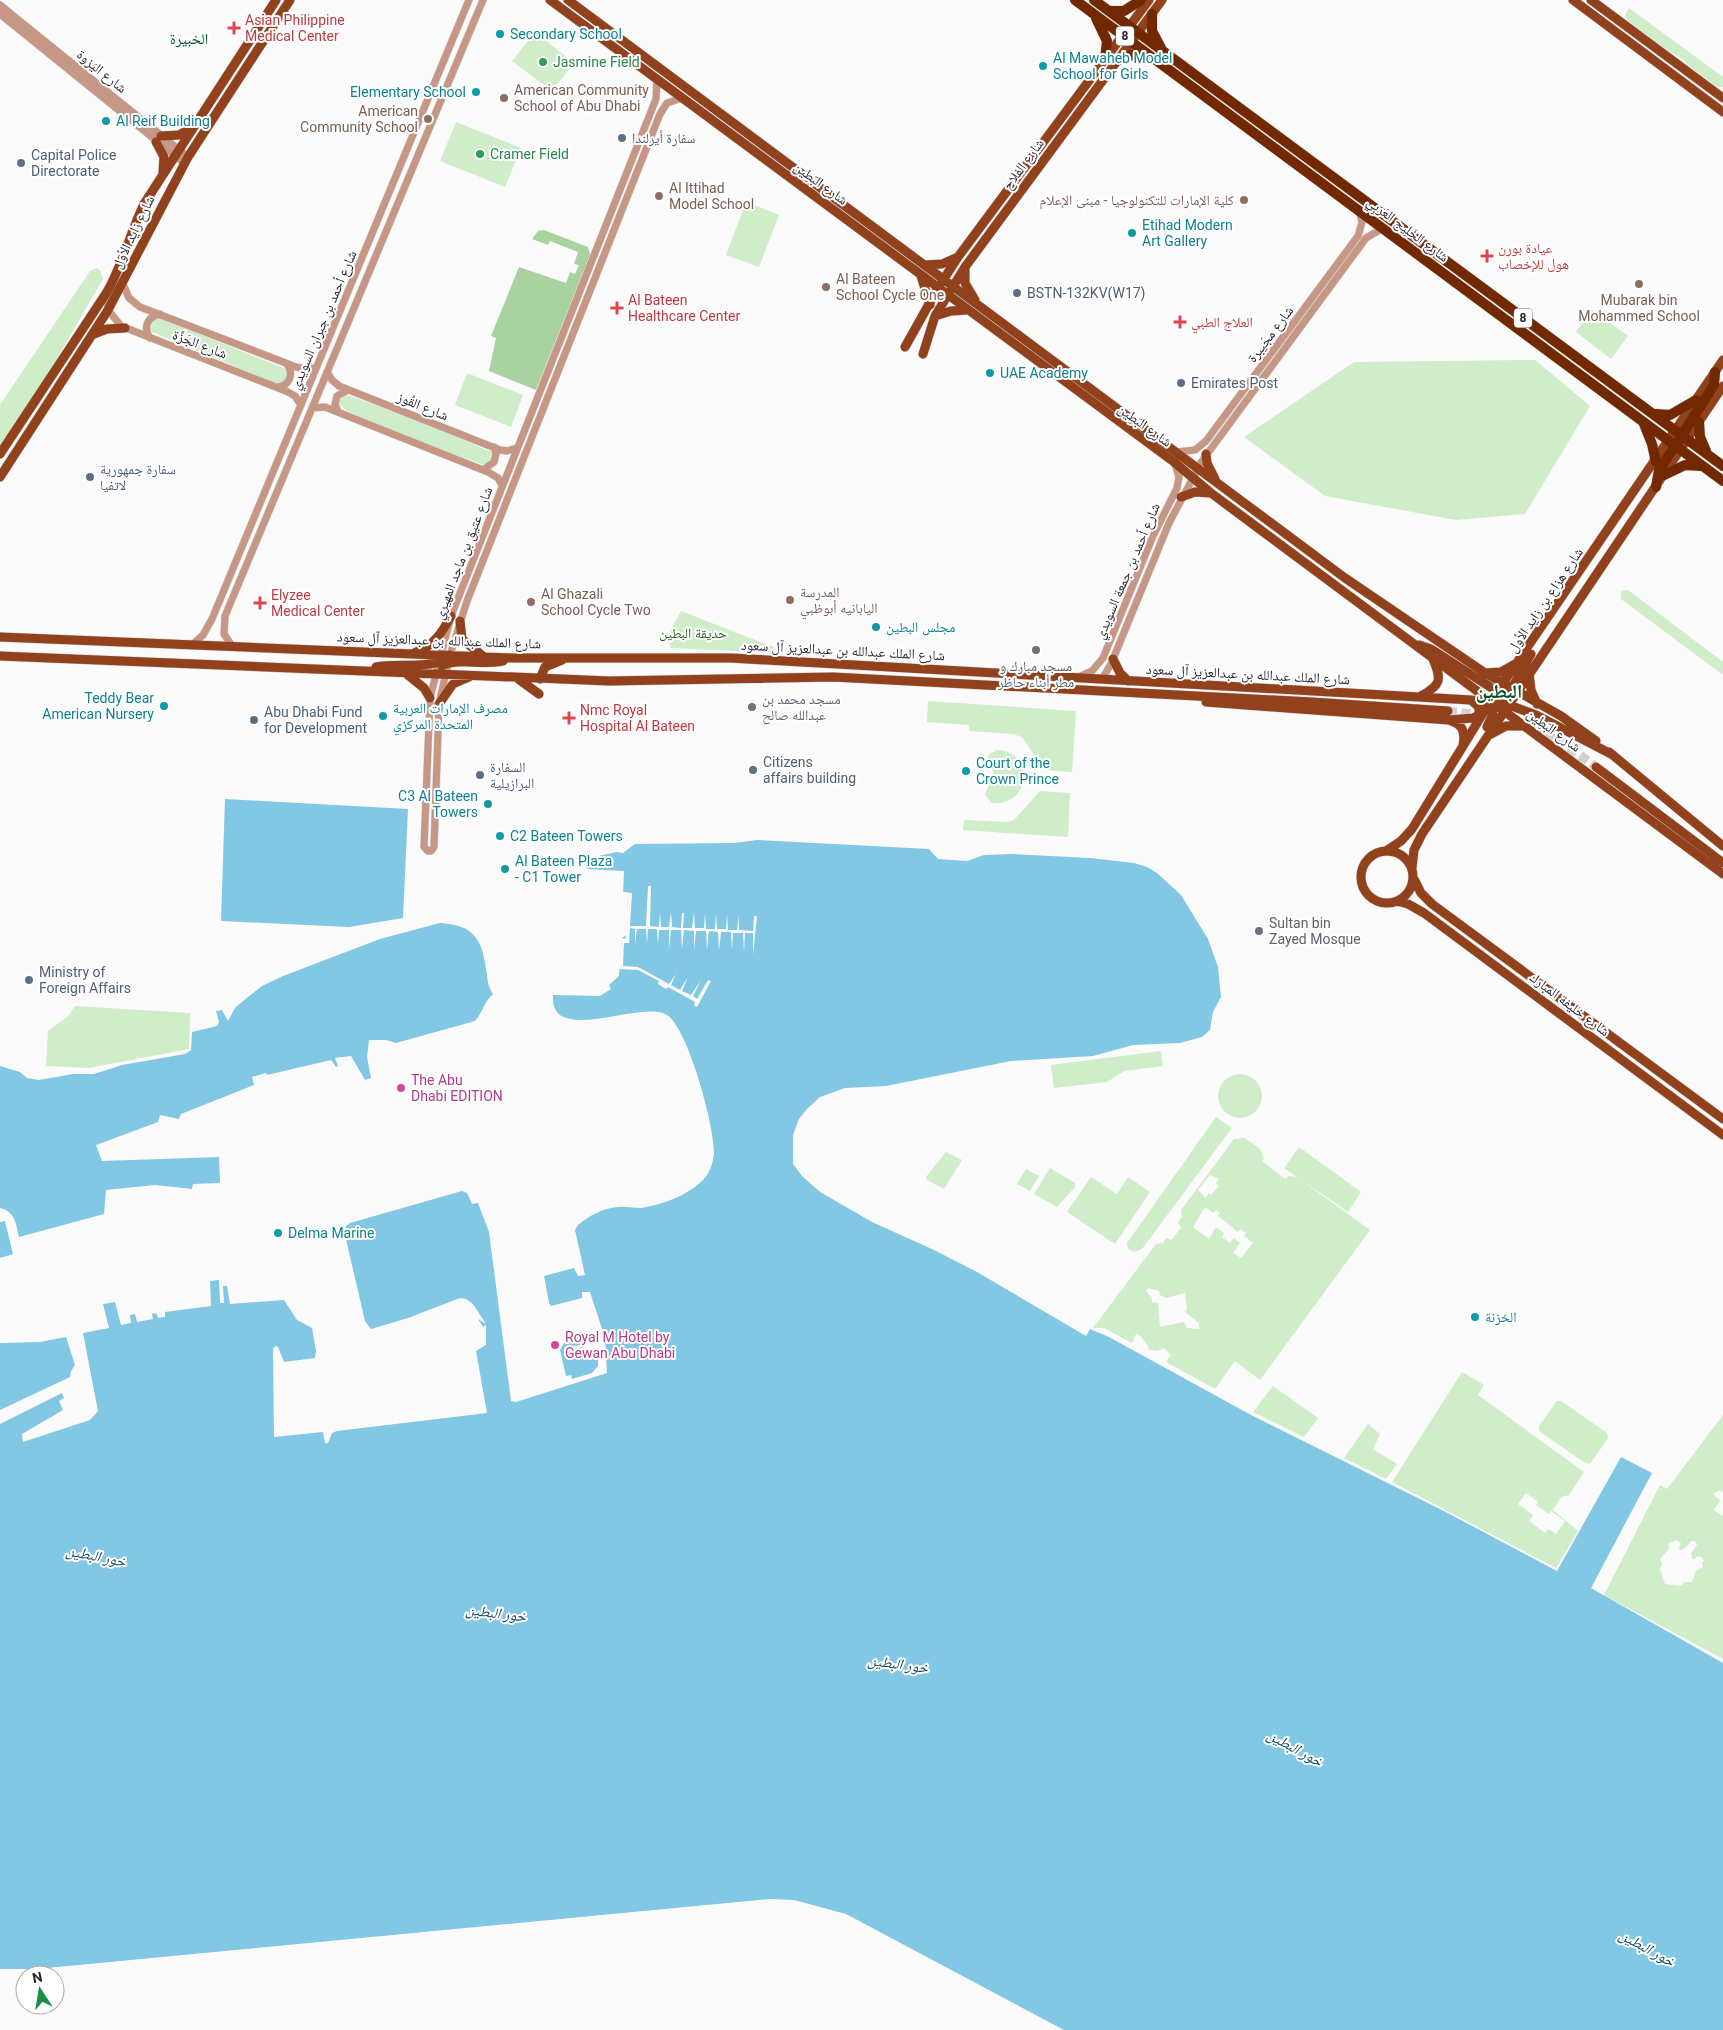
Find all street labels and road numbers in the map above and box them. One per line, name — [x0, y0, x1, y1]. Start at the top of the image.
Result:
road number: 8 — [1116, 27, 1134, 46]
street label: شارع اليَزوة — [73, 46, 130, 97]
street label: شارع الفلاح — [999, 135, 1049, 194]
street label: شارع البَطِين — [790, 158, 851, 209]
street label: شارع زايد الأول — [108, 193, 159, 272]
street label: شارع الخَلِيج العَربِي — [1362, 193, 1452, 268]
street label: شارع أحمد بن جبران السويدي — [286, 248, 363, 393]
street label: شارع مجَيبرة — [1244, 303, 1298, 366]
road number: 8 — [1514, 308, 1532, 328]
street label: شارع الجَزَّة — [170, 326, 230, 364]
street label: شارع القُوز — [393, 388, 451, 425]
street label: شارع البَطِين — [1114, 400, 1175, 451]
street label: شارع عتيق بن ماجد المهيري — [430, 484, 499, 623]
street label: شارع أحمد بن جمعة السويدي — [1091, 501, 1166, 643]
street label: شارع هزاع بن زايد الأول — [1504, 545, 1588, 656]
street label: شارع الملك عبدالله بن عبدالعزيز آل سعود — [337, 628, 541, 654]
street label: شارع الملك عبدالله بن عبدالعزيز آل سعود — [741, 637, 945, 665]
street label: شارع الملك عبدالله بن عبدالعزيز آل سعود — [1146, 661, 1350, 689]
street label: شارع البَطِين — [1523, 705, 1584, 756]
street label: شارع خليفة المبارك — [1526, 969, 1613, 1041]

